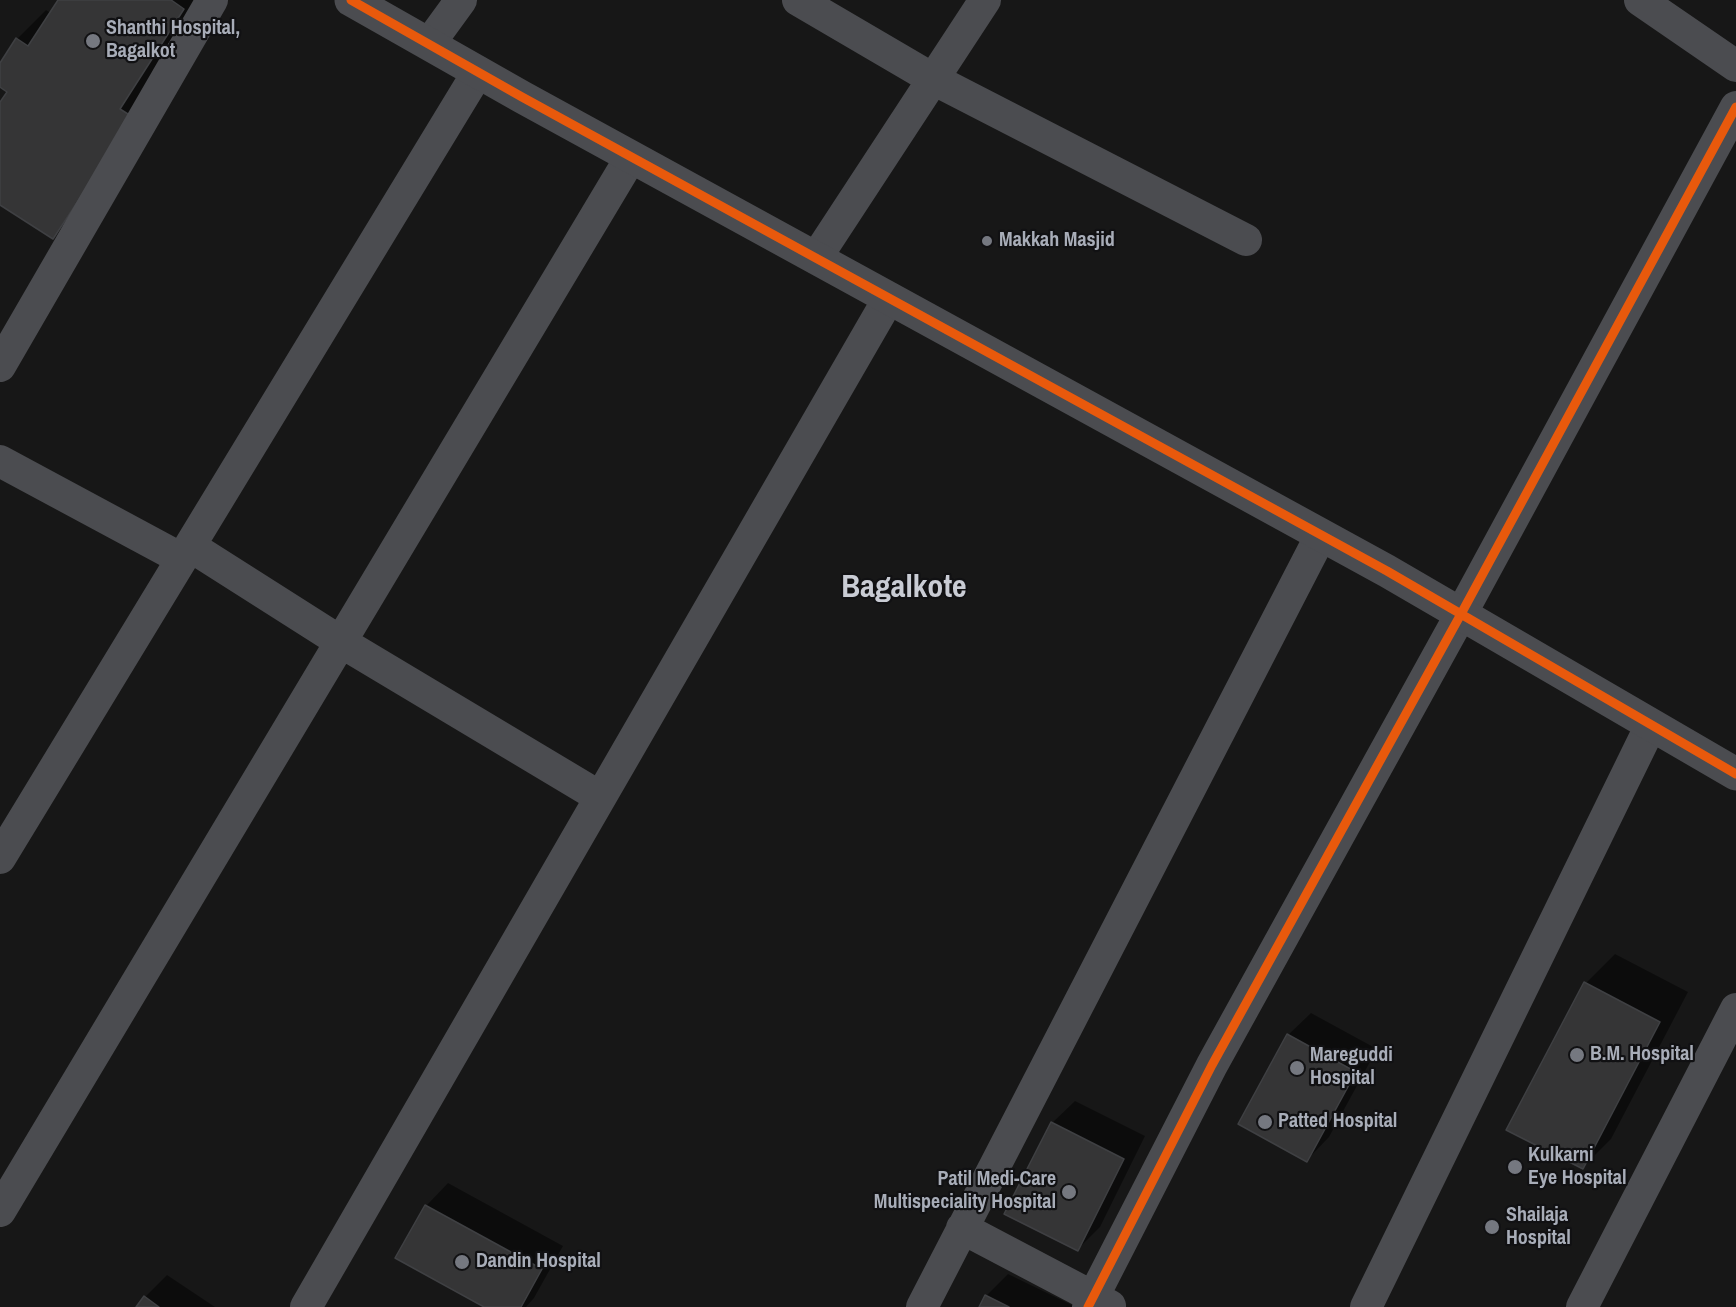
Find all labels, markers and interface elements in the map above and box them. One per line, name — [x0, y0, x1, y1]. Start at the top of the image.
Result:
place label: Shanthi Hospital, Bagalkot — [106, 17, 240, 64]
marker: Shanthi Hospital, Bagalkot — [84, 32, 102, 50]
place label: Makkah Masjid — [999, 229, 1115, 253]
marker: Makkah Masjid — [980, 234, 994, 248]
district label: Bagalkote — [841, 569, 967, 607]
place label: B.M. Hospital — [1590, 1043, 1694, 1067]
place label: Mareguddi Hospital — [1310, 1044, 1393, 1091]
marker: B.M. Hospital — [1568, 1046, 1586, 1064]
marker: Mareguddi Hospital — [1288, 1059, 1306, 1077]
place label: Patted Hospital — [1278, 1110, 1397, 1134]
marker: Patted Hospital — [1256, 1113, 1274, 1131]
place label: Kulkarni Eye Hospital — [1528, 1144, 1626, 1191]
marker: Kulkarni Eye Hospital — [1506, 1158, 1524, 1176]
place label: Patil Medi-Care Multispeciality Hospital — [874, 1168, 1056, 1215]
marker: Patil Medi-Care Multispeciality Hospital — [1060, 1183, 1078, 1201]
place label: Shailaja Hospital — [1506, 1204, 1571, 1251]
marker: Shailaja Hospital — [1483, 1218, 1501, 1236]
place label: Dandin Hospital — [476, 1250, 601, 1274]
marker: Dandin Hospital — [453, 1253, 471, 1271]

